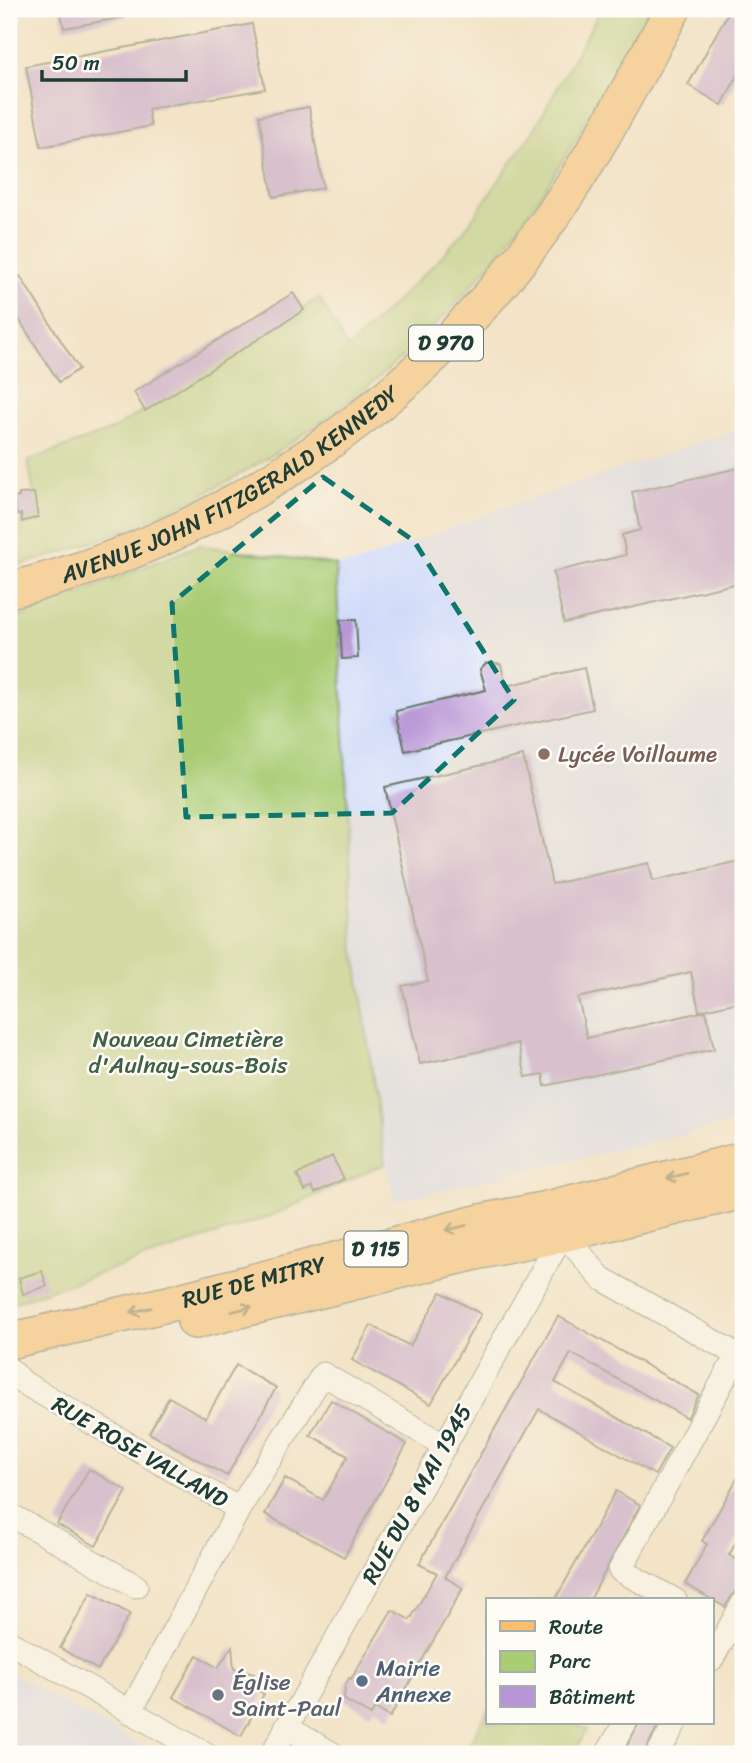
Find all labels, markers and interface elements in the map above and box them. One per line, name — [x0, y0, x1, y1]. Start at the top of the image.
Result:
scale bar — [42, 38, 186, 82]
text: 50 m — [52, 44, 100, 82]
road number: D 970 — [409, 326, 483, 360]
street label: AVENUE JOHN FITZGERALD KENNEDY — [55, 373, 410, 595]
place label: Lycée Voillaume — [558, 734, 717, 775]
marker: Lycée Voillaume — [536, 746, 552, 762]
park label: Nouveau Cimetière d'Aulnay-sous-Bois — [89, 1019, 288, 1086]
one-way arrow — [666, 1170, 689, 1183]
one-way arrow — [445, 1222, 468, 1235]
road number: D 115 — [344, 1232, 408, 1266]
street label: RUE DE MITRY — [177, 1243, 331, 1320]
one-way arrow — [231, 1302, 253, 1315]
one-way arrow — [130, 1304, 153, 1318]
street label: RUE ROSE VALLAND — [44, 1385, 237, 1520]
street label: RUE DU 8 MAI 1945 — [350, 1396, 484, 1592]
legend — [486, 1598, 714, 1724]
text: Route — [549, 1608, 603, 1646]
text: Parc — [549, 1642, 591, 1680]
place label: Mairie Annexe — [375, 1648, 451, 1715]
place label: Église Saint-Paul — [232, 1662, 342, 1729]
marker: Mairie Annexe — [354, 1673, 370, 1689]
text: Bâtiment — [549, 1678, 635, 1716]
marker: Église Saint-Paul — [210, 1687, 226, 1703]

